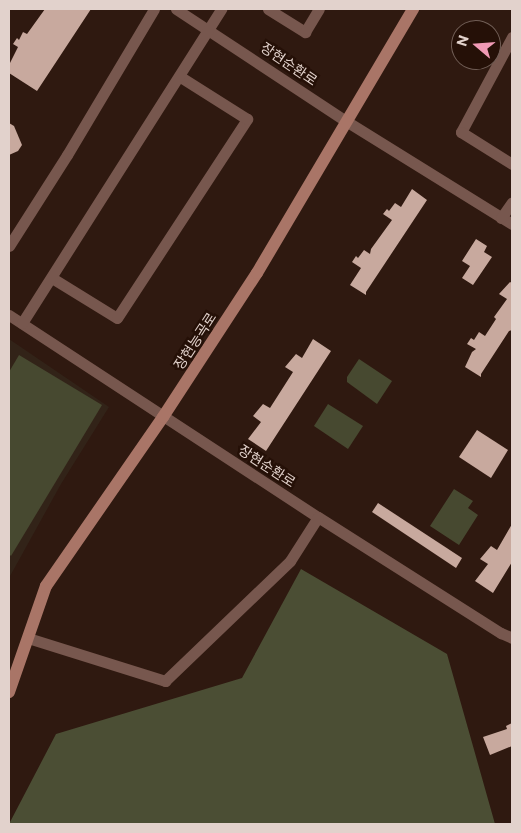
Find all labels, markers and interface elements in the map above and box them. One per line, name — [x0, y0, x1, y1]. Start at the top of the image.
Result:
north arrow — [451, 20, 501, 70]
text: N — [453, 33, 472, 48]
street label: 장현순환로 — [258, 39, 320, 89]
street label: 장현능곡로 — [170, 309, 220, 373]
street label: 장현순환로 — [235, 441, 299, 491]

